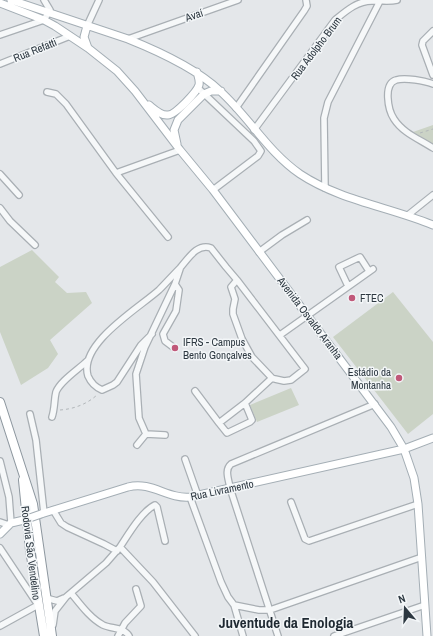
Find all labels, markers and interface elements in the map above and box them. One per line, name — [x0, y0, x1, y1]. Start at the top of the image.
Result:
street label: Avaí — [182, 5, 205, 25]
street label: Rua Adolpho Brum — [288, 14, 344, 82]
street label: Rua Refatti — [11, 35, 59, 65]
street label: Avenida Osvaldo Aranha — [274, 273, 346, 362]
place label: FTEC — [360, 291, 384, 305]
marker: FTEC — [347, 293, 357, 303]
place label: IFRS - Campus Bento Gonçalves — [183, 335, 252, 362]
marker: IFRS - Campus Bento Gonçalves — [170, 343, 180, 353]
place label: Estádio da Montanha — [348, 365, 391, 392]
marker: Estádio da Montanha — [394, 373, 404, 383]
street label: Rua Livramento — [189, 476, 255, 504]
street label: Rodovia São Vendelino — [18, 505, 44, 601]
north arrow — [385, 588, 425, 628]
text: N — [396, 591, 407, 606]
district label: Juventude da Enologia — [219, 612, 353, 633]

